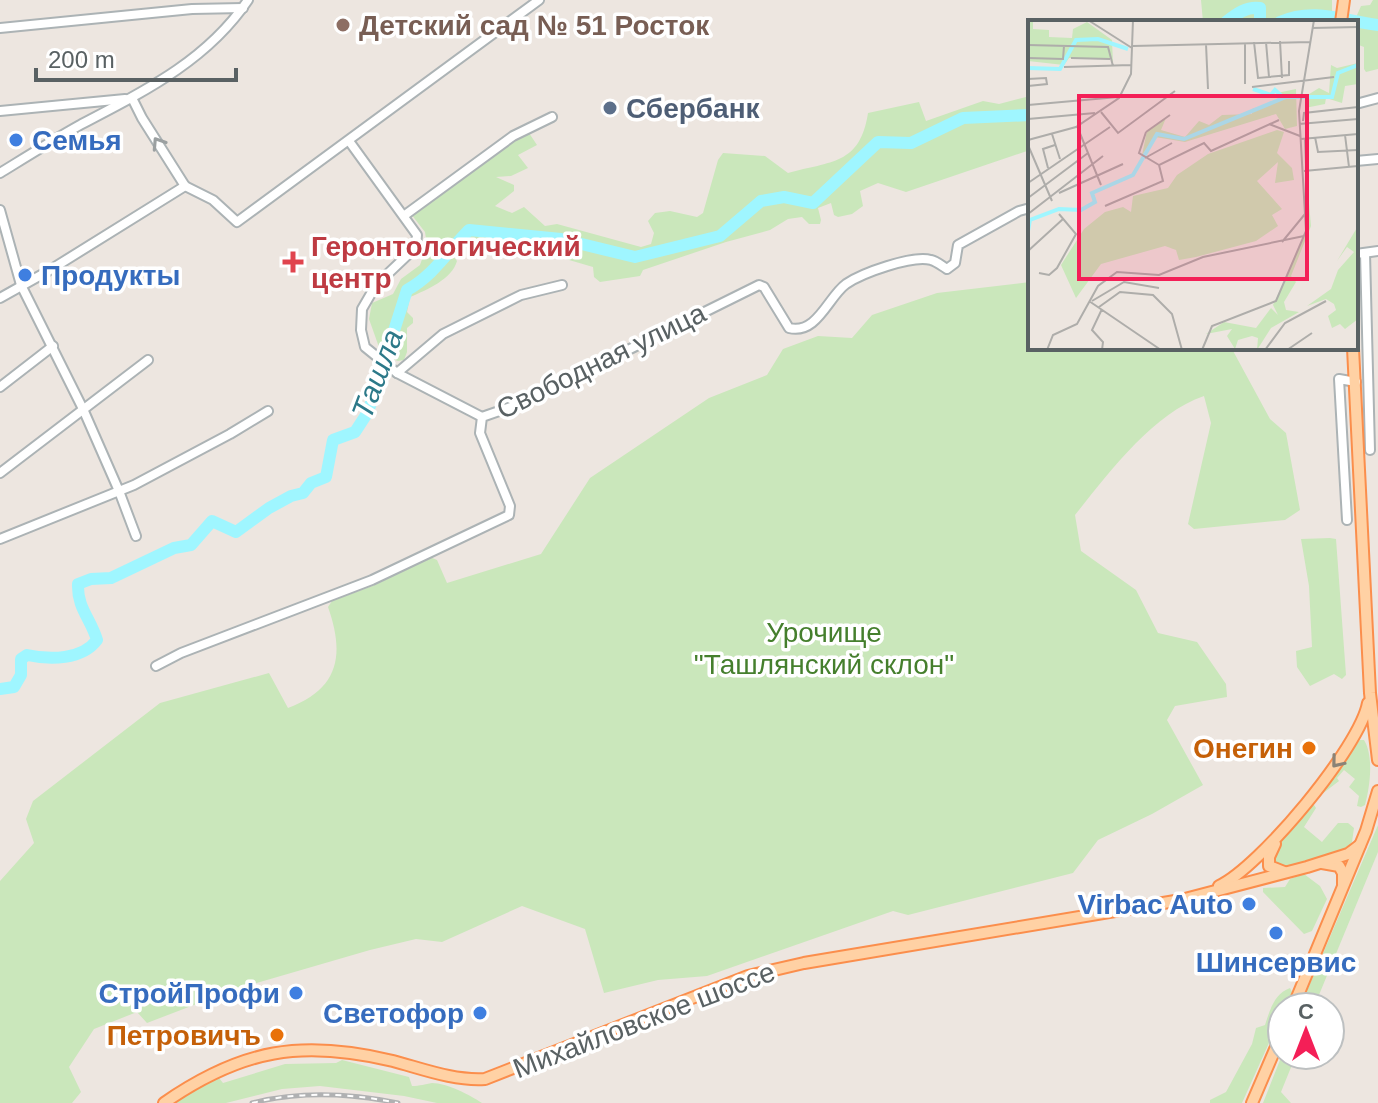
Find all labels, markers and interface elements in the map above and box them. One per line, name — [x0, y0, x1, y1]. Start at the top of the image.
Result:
place label: Детский сад № 51 Росток — [359, 10, 710, 41]
marker: Детский сад № 51 Росток — [334, 16, 352, 34]
inset map — [1028, 20, 1358, 350]
scale bar — [36, 32, 236, 82]
text: 200 m — [48, 46, 115, 73]
place label: Сбербанк — [626, 93, 761, 124]
marker: Сбербанк — [601, 99, 619, 117]
place label: Семья — [32, 125, 122, 156]
marker: Семья — [7, 131, 25, 149]
one-way arrow — [152, 137, 167, 152]
place label: Геронтологический центр — [311, 231, 581, 294]
marker: Геронтологический центр — [282, 251, 304, 273]
place label: Продукты — [41, 260, 180, 291]
marker: Продукты — [16, 266, 34, 284]
street label: Свободная улица — [491, 297, 711, 425]
water label: Ташла — [345, 325, 409, 423]
park label: Урочище "Ташлянский склон" — [694, 617, 954, 680]
place label: Онегин — [1193, 733, 1293, 764]
marker: Онегин — [1300, 739, 1318, 757]
one-way arrow — [1333, 753, 1347, 768]
place label: Virbac Auto — [1077, 889, 1233, 920]
marker: Virbac Auto — [1240, 895, 1258, 913]
marker: Шинсервис — [1267, 924, 1285, 942]
place label: Шинсервис — [1196, 947, 1356, 978]
street label: Михайловское шоссе — [509, 956, 779, 1084]
place label: СтройПрофи — [99, 978, 280, 1009]
marker: СтройПрофи — [287, 984, 305, 1002]
north arrow — [1266, 991, 1346, 1071]
place label: Светофор — [323, 998, 464, 1029]
text: С — [1298, 999, 1314, 1024]
marker: Светофор — [471, 1004, 489, 1022]
place label: Петровичъ — [107, 1020, 261, 1051]
marker: Петровичъ — [268, 1026, 286, 1044]

